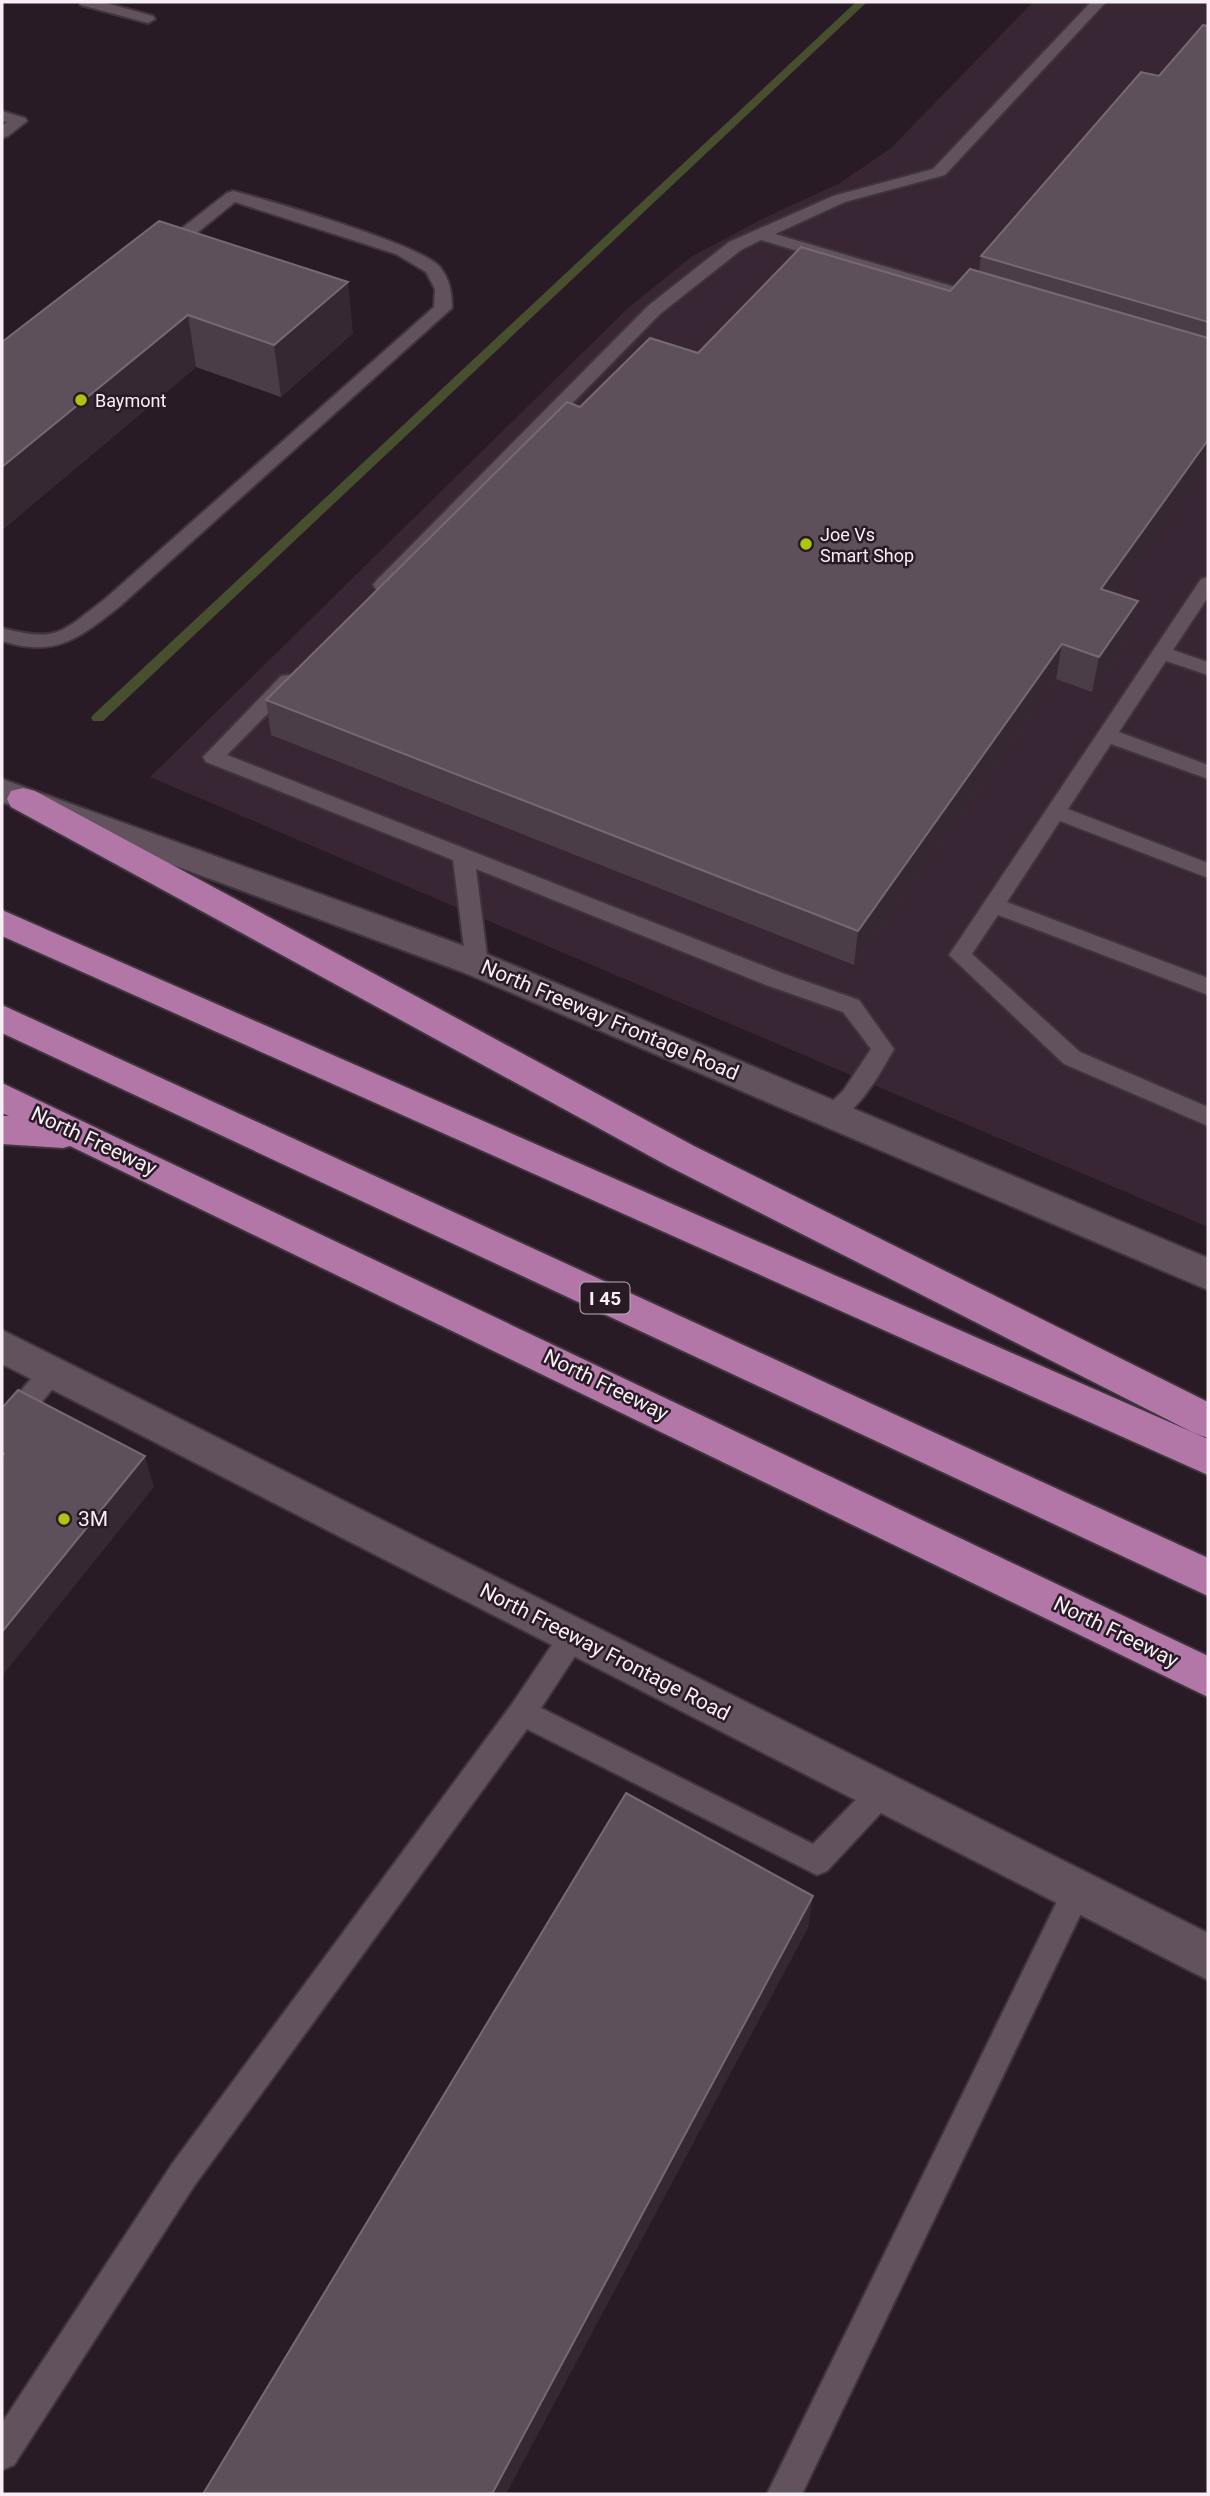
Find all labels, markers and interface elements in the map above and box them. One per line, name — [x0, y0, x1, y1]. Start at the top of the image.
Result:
place label: Baymont — [95, 390, 166, 411]
marker: Baymont — [73, 392, 89, 408]
place label: Joe Vs Smart Shop — [820, 524, 914, 566]
marker: Joe Vs Smart Shop — [798, 536, 814, 552]
street label: North Freeway Frontage Road — [478, 955, 742, 1085]
street label: North Freeway — [27, 1101, 161, 1181]
road number: I 45 — [580, 1282, 630, 1314]
street label: North Freeway — [540, 1344, 672, 1426]
place label: 3M — [78, 1507, 108, 1531]
marker: 3M — [56, 1511, 72, 1527]
street label: North Freeway Frontage Road — [476, 1578, 734, 1726]
street label: North Freeway — [1050, 1591, 1182, 1673]

